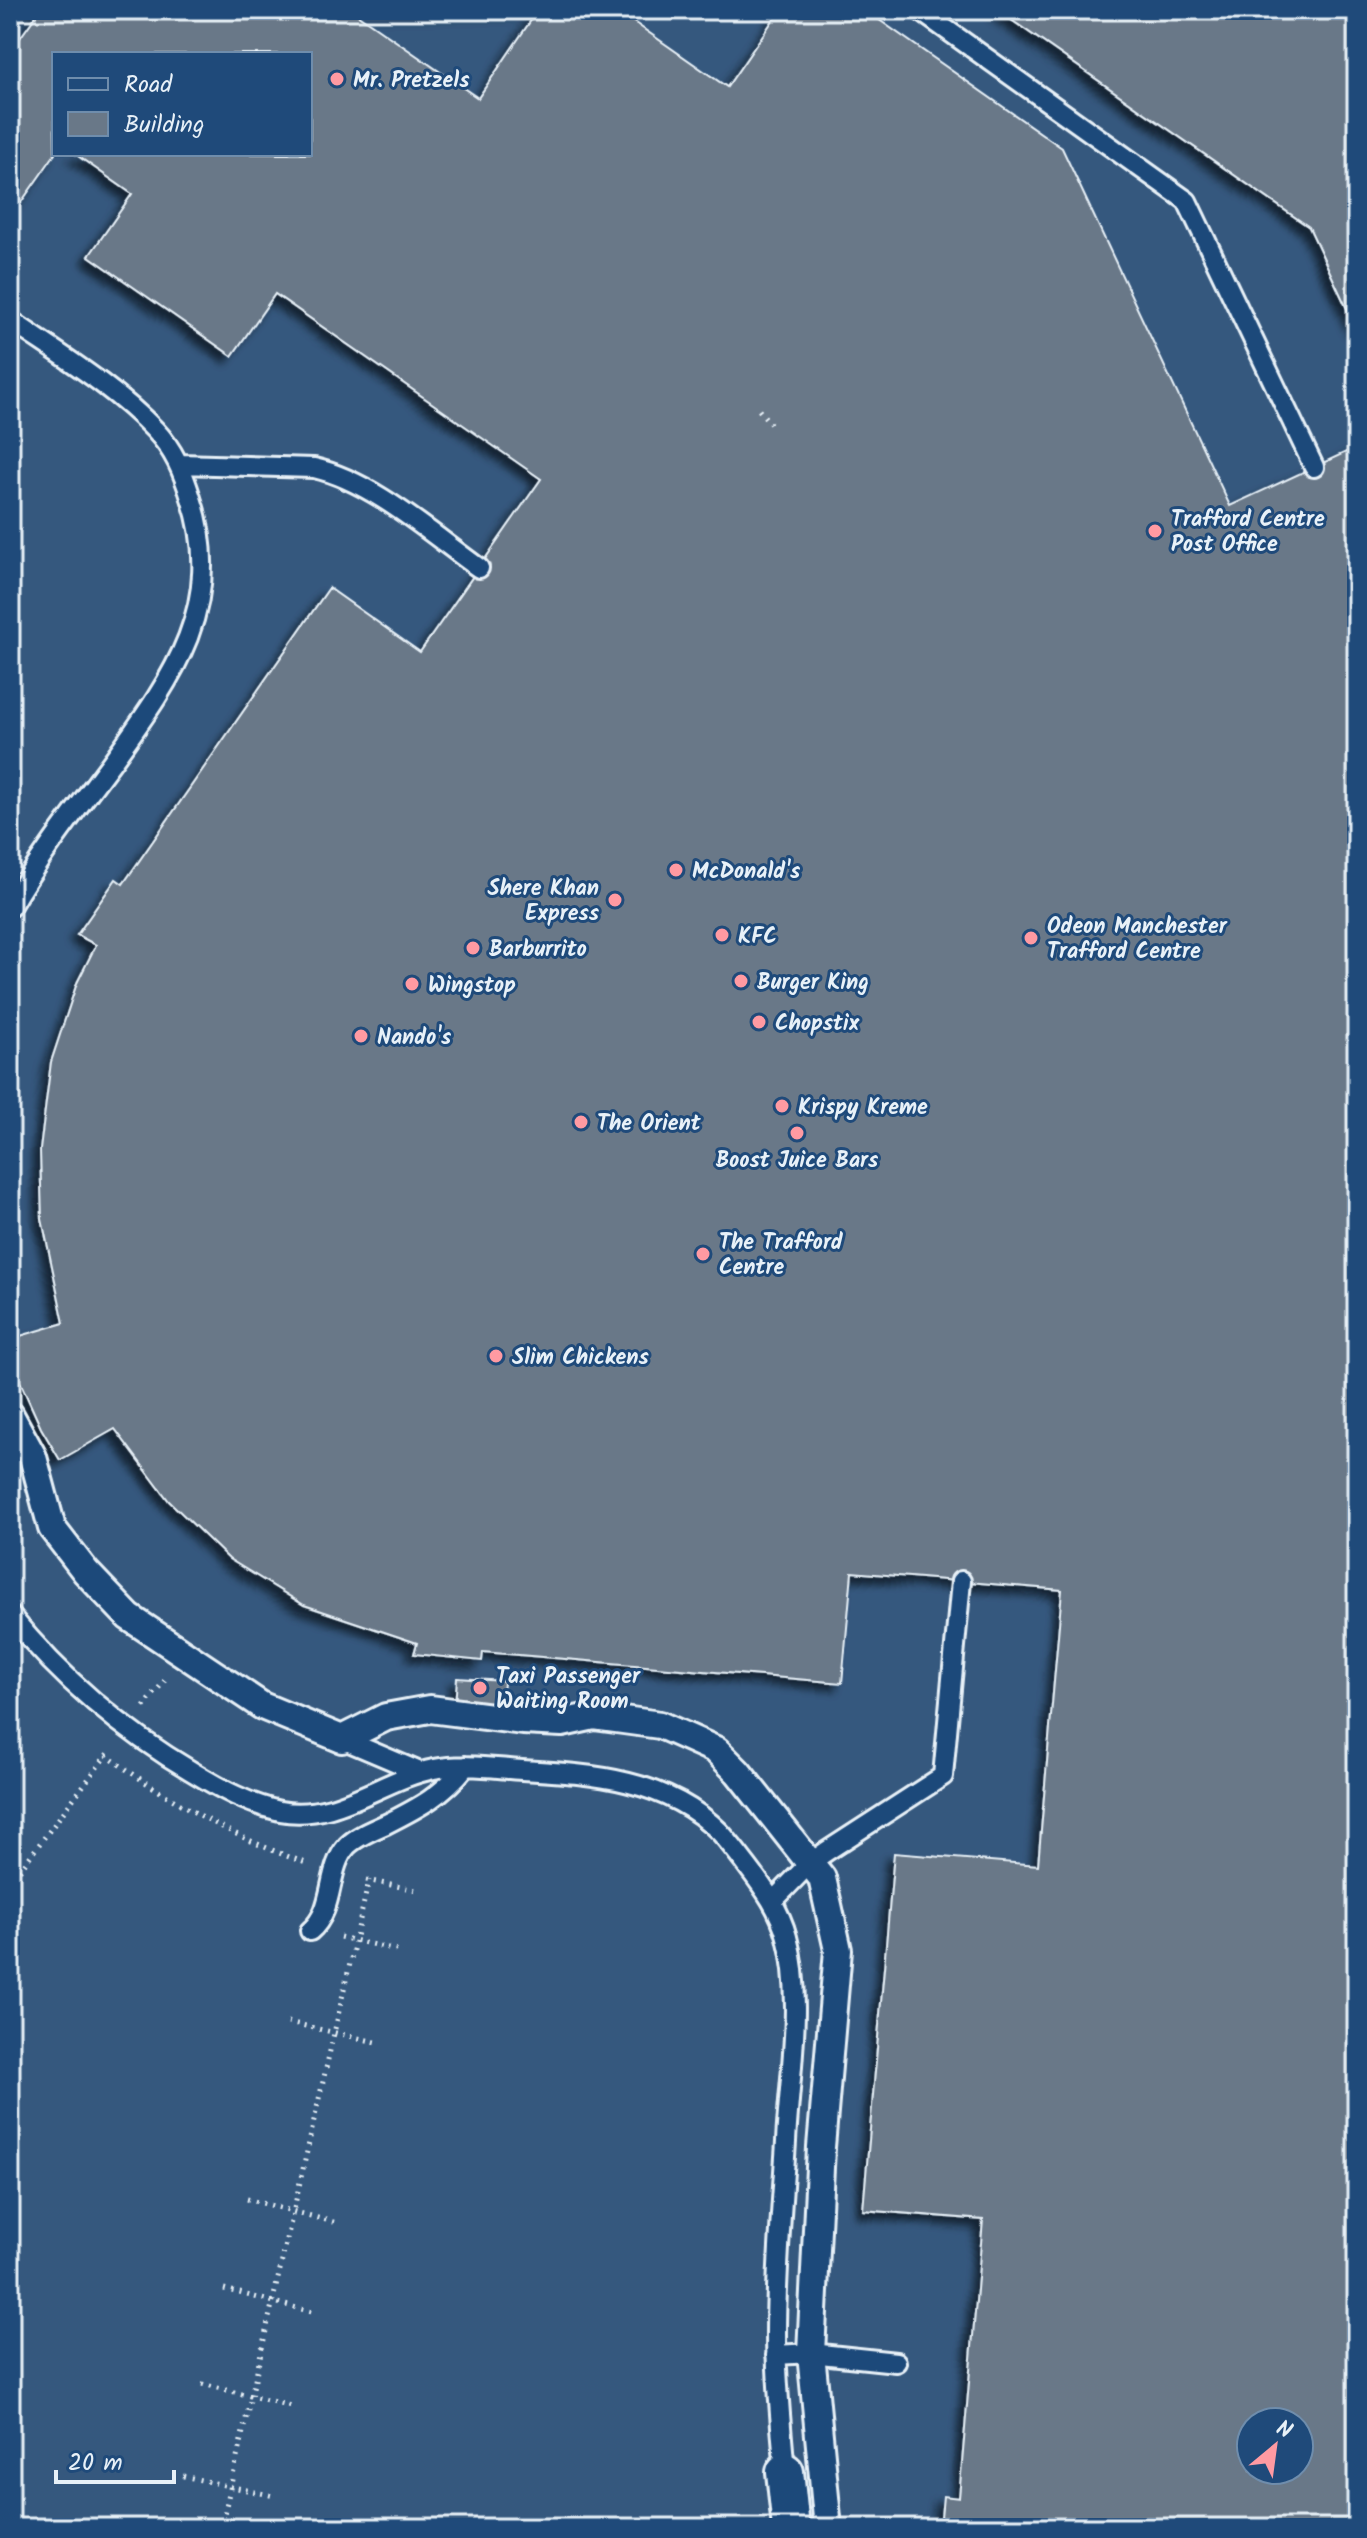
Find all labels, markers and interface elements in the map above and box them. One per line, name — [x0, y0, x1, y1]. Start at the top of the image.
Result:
legend — [52, 52, 312, 156]
place label: Mr. Pretzels — [353, 64, 470, 99]
text: Road — [124, 66, 173, 105]
marker: Mr. Pretzels — [328, 70, 346, 88]
text: Building — [124, 106, 204, 145]
place label: Trafford Centre Post Office — [1171, 503, 1325, 563]
marker: Trafford Centre Post Office — [1146, 522, 1164, 540]
place label: McDonald's — [692, 855, 801, 890]
marker: McDonald's — [667, 861, 685, 879]
place label: Shere Khan Express — [488, 872, 600, 932]
marker: Shere Khan Express — [606, 891, 624, 909]
place label: Odeon Manchester Trafford Centre — [1047, 910, 1228, 970]
place label: KFC — [738, 920, 777, 955]
marker: KFC — [713, 926, 731, 944]
marker: Odeon Manchester Trafford Centre — [1022, 929, 1040, 947]
place label: Barburrito — [489, 933, 587, 968]
marker: Barburrito — [464, 939, 482, 957]
place label: Burger King — [757, 966, 869, 1001]
place label: Wingstop — [428, 969, 516, 1004]
marker: Burger King — [732, 972, 750, 990]
marker: Wingstop — [403, 975, 421, 993]
place label: Chopstix — [775, 1007, 860, 1042]
marker: Chopstix — [750, 1013, 768, 1031]
place label: Nando's — [377, 1021, 452, 1056]
marker: Nando's — [352, 1027, 370, 1045]
place label: Krispy Kreme — [798, 1091, 928, 1126]
marker: Krispy Kreme — [773, 1097, 791, 1115]
place label: The Orient — [597, 1107, 702, 1142]
marker: The Orient — [572, 1113, 590, 1131]
marker: Boost Juice Bars — [788, 1124, 806, 1142]
place label: Boost Juice Bars — [716, 1144, 879, 1179]
place label: The Trafford Centre — [719, 1226, 844, 1286]
marker: The Trafford Centre — [694, 1245, 712, 1263]
place label: Slim Chickens — [512, 1341, 649, 1376]
marker: Slim Chickens — [487, 1347, 505, 1365]
place label: Taxi Passenger Waiting Room — [496, 1660, 641, 1720]
marker: Taxi Passenger Waiting Room — [471, 1679, 489, 1697]
north arrow — [1235, 2406, 1315, 2486]
text: N — [1269, 2412, 1298, 2449]
scale bar — [56, 2434, 174, 2484]
text: 20 m — [68, 2444, 123, 2483]

